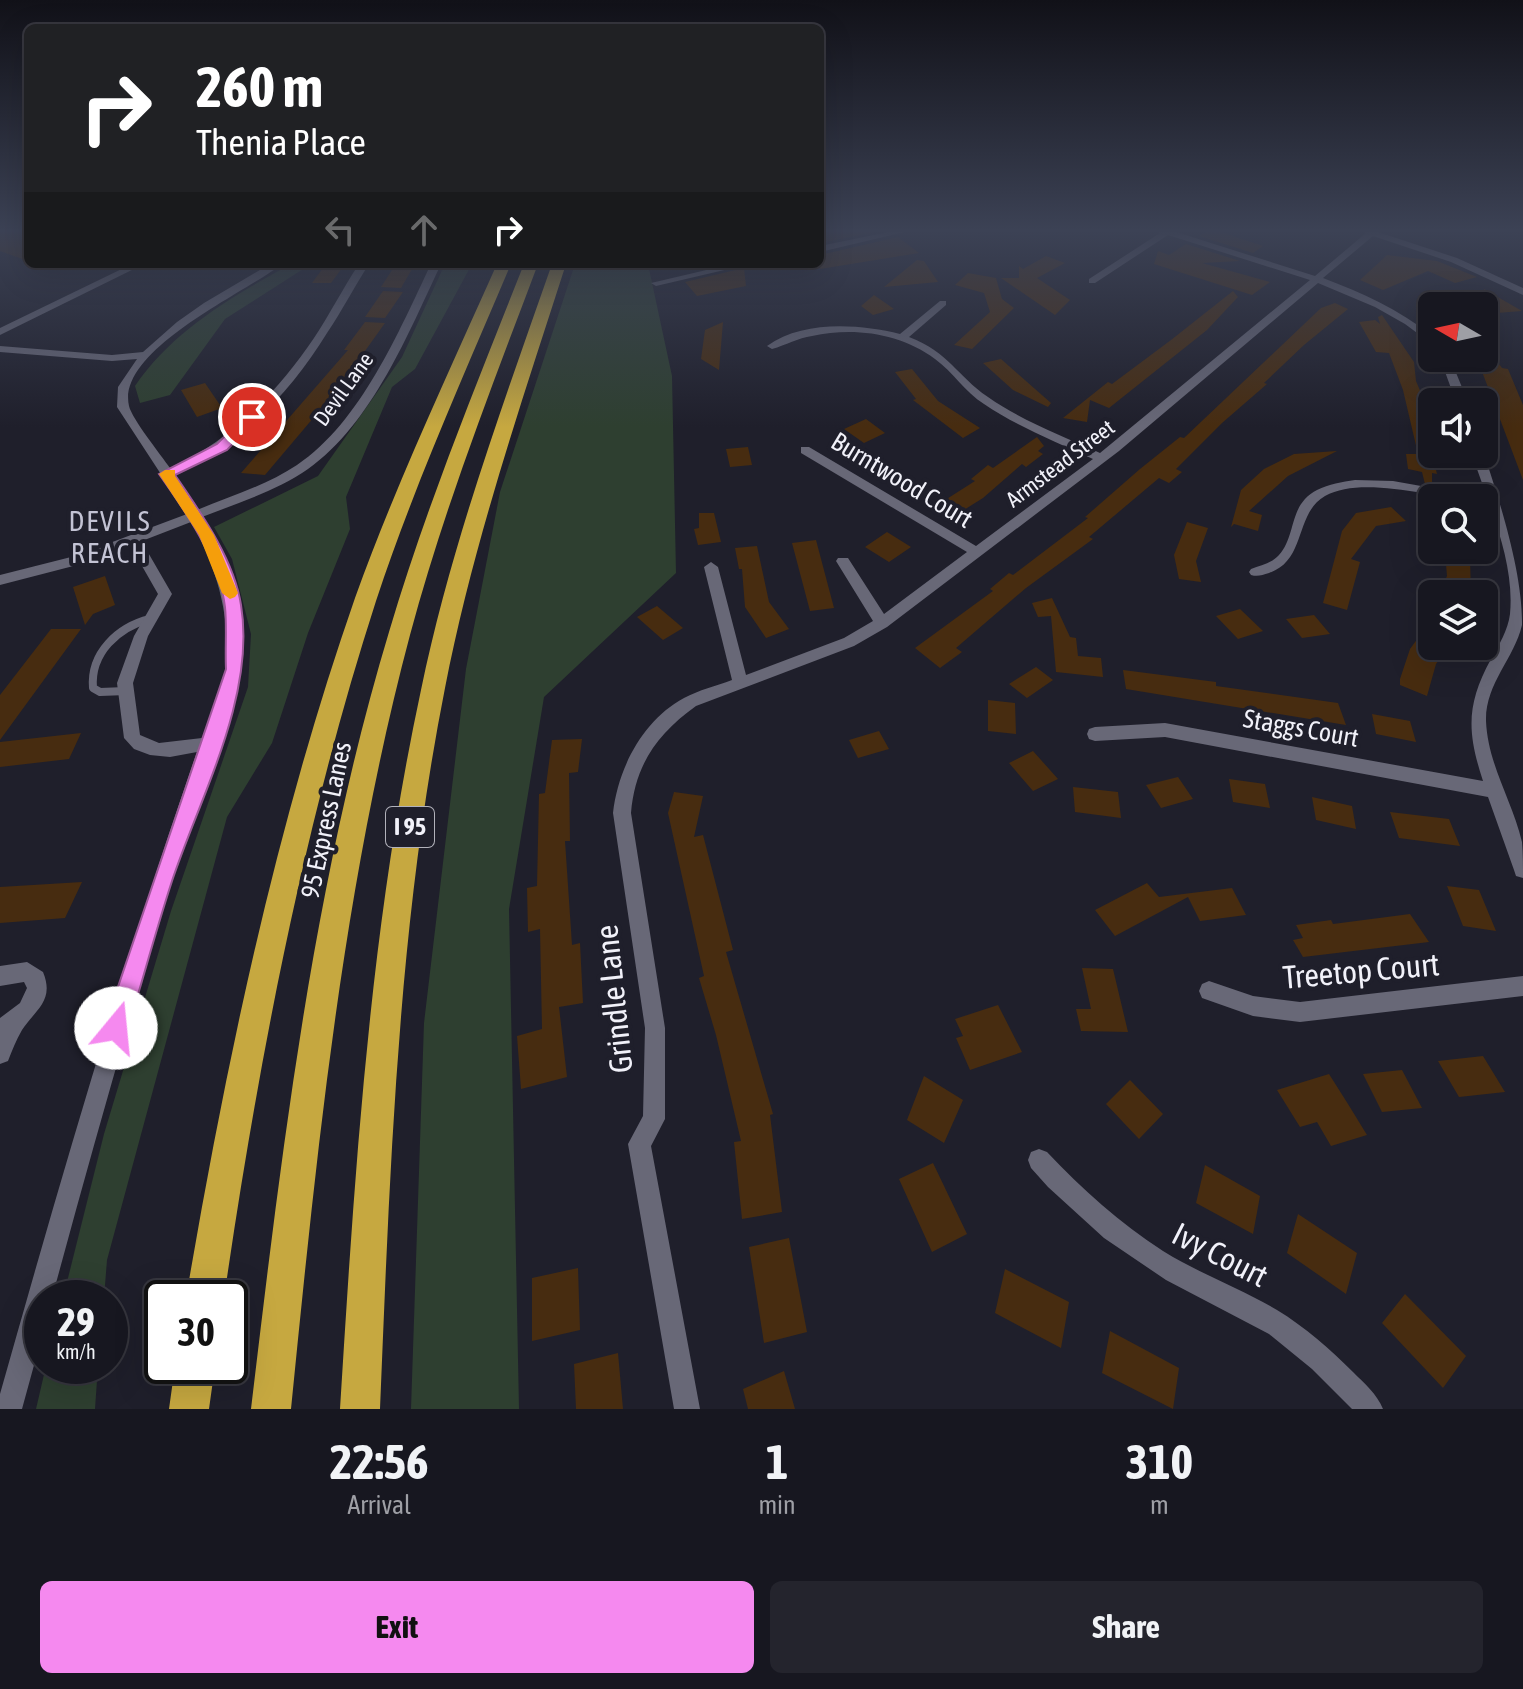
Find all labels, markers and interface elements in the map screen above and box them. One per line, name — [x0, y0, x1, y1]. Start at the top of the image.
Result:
text: 260 m — [196, 55, 323, 119]
icon: right — [64, 56, 168, 160]
text: Thenia Place — [196, 121, 366, 163]
icon: left — [318, 208, 362, 252]
icon: ahead — [402, 208, 446, 252]
icon: right — [486, 208, 530, 252]
north arrow — [1418, 292, 1498, 372]
map controls — [1418, 292, 1498, 660]
street label: Devil Lane — [308, 347, 378, 431]
pin — [218, 383, 286, 451]
button: sound — [1418, 388, 1498, 468]
icon: arrive — [230, 395, 274, 439]
street label: Armstead Street — [1001, 414, 1119, 512]
street label: Burntwood Court — [826, 426, 978, 534]
button: search — [1418, 484, 1498, 564]
district label: DEVILS REACH — [68, 505, 152, 569]
button: layers — [1418, 580, 1498, 660]
street label: Staggs Court — [1241, 703, 1361, 753]
street label: 95 Express Lanes — [295, 739, 357, 901]
road number: I 95 — [386, 807, 434, 847]
street label: Grindle Lane — [587, 923, 640, 1075]
street label: Treetop Court — [1281, 945, 1441, 996]
position arrow — [74, 986, 158, 1070]
street label: Ivy Court — [1166, 1215, 1274, 1294]
speed limit sign: 30 — [144, 1280, 248, 1384]
text: 29 — [57, 1299, 95, 1344]
text: km/h — [56, 1340, 96, 1363]
text: 22:56 — [330, 1434, 429, 1489]
text: 1 — [766, 1434, 788, 1489]
text: 310 — [1126, 1434, 1193, 1489]
text: Arrival — [347, 1490, 411, 1520]
text: min — [758, 1490, 796, 1520]
text: m — [1150, 1490, 1169, 1520]
button: Exit — [40, 1581, 754, 1673]
button: Share — [770, 1581, 1483, 1673]

